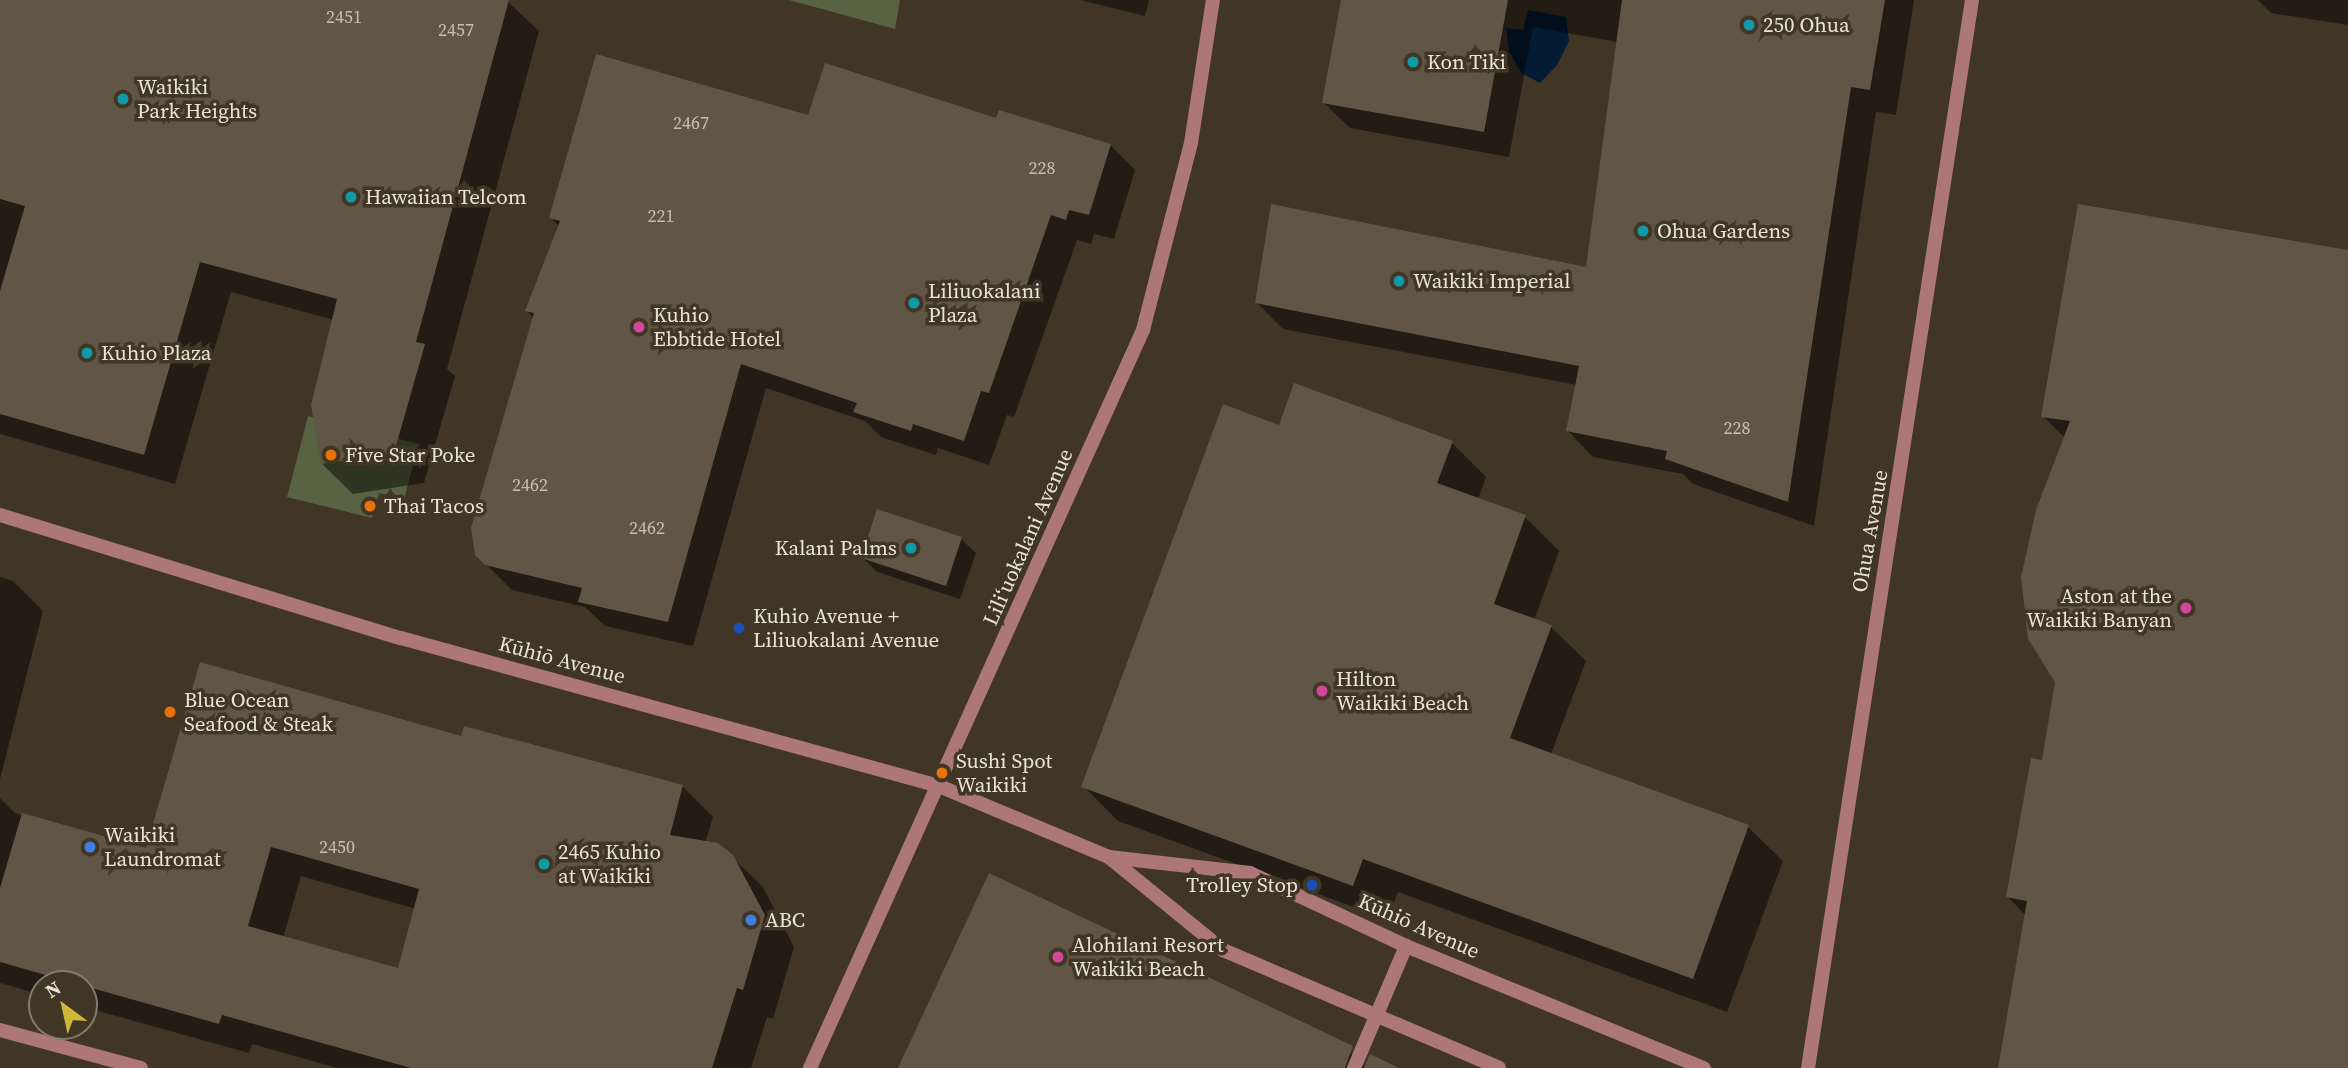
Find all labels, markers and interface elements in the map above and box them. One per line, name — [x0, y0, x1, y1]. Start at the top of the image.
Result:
house number: 2451 — [326, 6, 362, 28]
place label: 250 Ohua — [1763, 12, 1850, 38]
marker: 250 Ohua — [1741, 17, 1757, 33]
house number: 2457 — [438, 19, 474, 41]
place label: Kon Tiki — [1427, 49, 1506, 75]
marker: Kon Tiki — [1405, 54, 1421, 70]
place label: Waikiki Park Heights — [137, 74, 257, 124]
marker: Waikiki Park Heights — [115, 91, 131, 107]
house number: 2467 — [673, 112, 709, 134]
house number: 228 — [1029, 157, 1055, 179]
place label: Hawaiian Telcom — [365, 184, 527, 210]
marker: Hawaiian Telcom — [343, 189, 359, 205]
house number: 221 — [648, 205, 674, 227]
place label: Ohua Gardens — [1657, 218, 1790, 244]
marker: Ohua Gardens — [1635, 223, 1651, 239]
place label: Waikiki Imperial — [1413, 268, 1570, 294]
marker: Waikiki Imperial — [1391, 273, 1407, 289]
place label: Liliuokalani Plaza — [928, 278, 1040, 328]
marker: Liliuokalani Plaza — [906, 295, 922, 311]
place label: Kuhio Ebbtide Hotel — [653, 302, 781, 352]
marker: Kuhio Ebbtide Hotel — [631, 319, 647, 335]
place label: Kuhio Plaza — [101, 340, 211, 366]
marker: Kuhio Plaza — [79, 345, 95, 361]
house number: 228 — [1724, 417, 1750, 439]
place label: Five Star Poke — [345, 442, 475, 468]
street label: Liliʻuokalani Avenue — [978, 445, 1078, 629]
marker: Five Star Poke — [323, 447, 339, 463]
street label: Ohua Avenue — [1847, 468, 1893, 594]
house number: 2462 — [512, 474, 548, 496]
place label: Thai Tacos — [384, 493, 485, 519]
marker: Thai Tacos — [362, 498, 378, 514]
house number: 2462 — [629, 517, 665, 539]
place label: Kalani Palms — [775, 535, 897, 561]
marker: Kalani Palms — [903, 540, 919, 556]
place label: Aston at the Waikiki Banyan — [2026, 583, 2172, 633]
marker: Aston at the Waikiki Banyan — [2178, 600, 2194, 616]
place label: Kuhio Avenue + Liliuokalani Avenue — [753, 603, 939, 653]
marker: Kuhio Avenue + Liliuokalani Avenue — [731, 620, 747, 636]
street label: Kūhiō Avenue — [496, 631, 628, 689]
place label: Hilton Waikiki Beach — [1336, 666, 1469, 716]
marker: Hilton Waikiki Beach — [1314, 683, 1330, 699]
place label: Blue Ocean Seafood & Steak — [184, 687, 333, 737]
marker: Blue Ocean Seafood & Steak — [162, 704, 178, 720]
place label: Sushi Spot Waikiki — [956, 748, 1052, 798]
marker: Sushi Spot Waikiki — [934, 765, 950, 781]
place label: Waikiki Laundromat — [104, 822, 221, 872]
house number: 2450 — [319, 836, 355, 858]
marker: Waikiki Laundromat — [82, 839, 98, 855]
place label: 2465 Kuhio at Waikiki — [558, 839, 661, 889]
marker: 2465 Kuhio at Waikiki — [536, 856, 552, 872]
place label: Trolley Stop — [1186, 872, 1298, 898]
marker: Trolley Stop — [1304, 877, 1320, 893]
street label: Kūhiō Avenue — [1354, 888, 1484, 964]
place label: ABC — [765, 907, 805, 933]
marker: ABC — [743, 912, 759, 928]
place label: Alohilani Resort Waikiki Beach — [1072, 932, 1224, 982]
marker: Alohilani Resort Waikiki Beach — [1050, 949, 1066, 965]
north arrow — [28, 970, 98, 1040]
text: N — [40, 974, 66, 1004]

